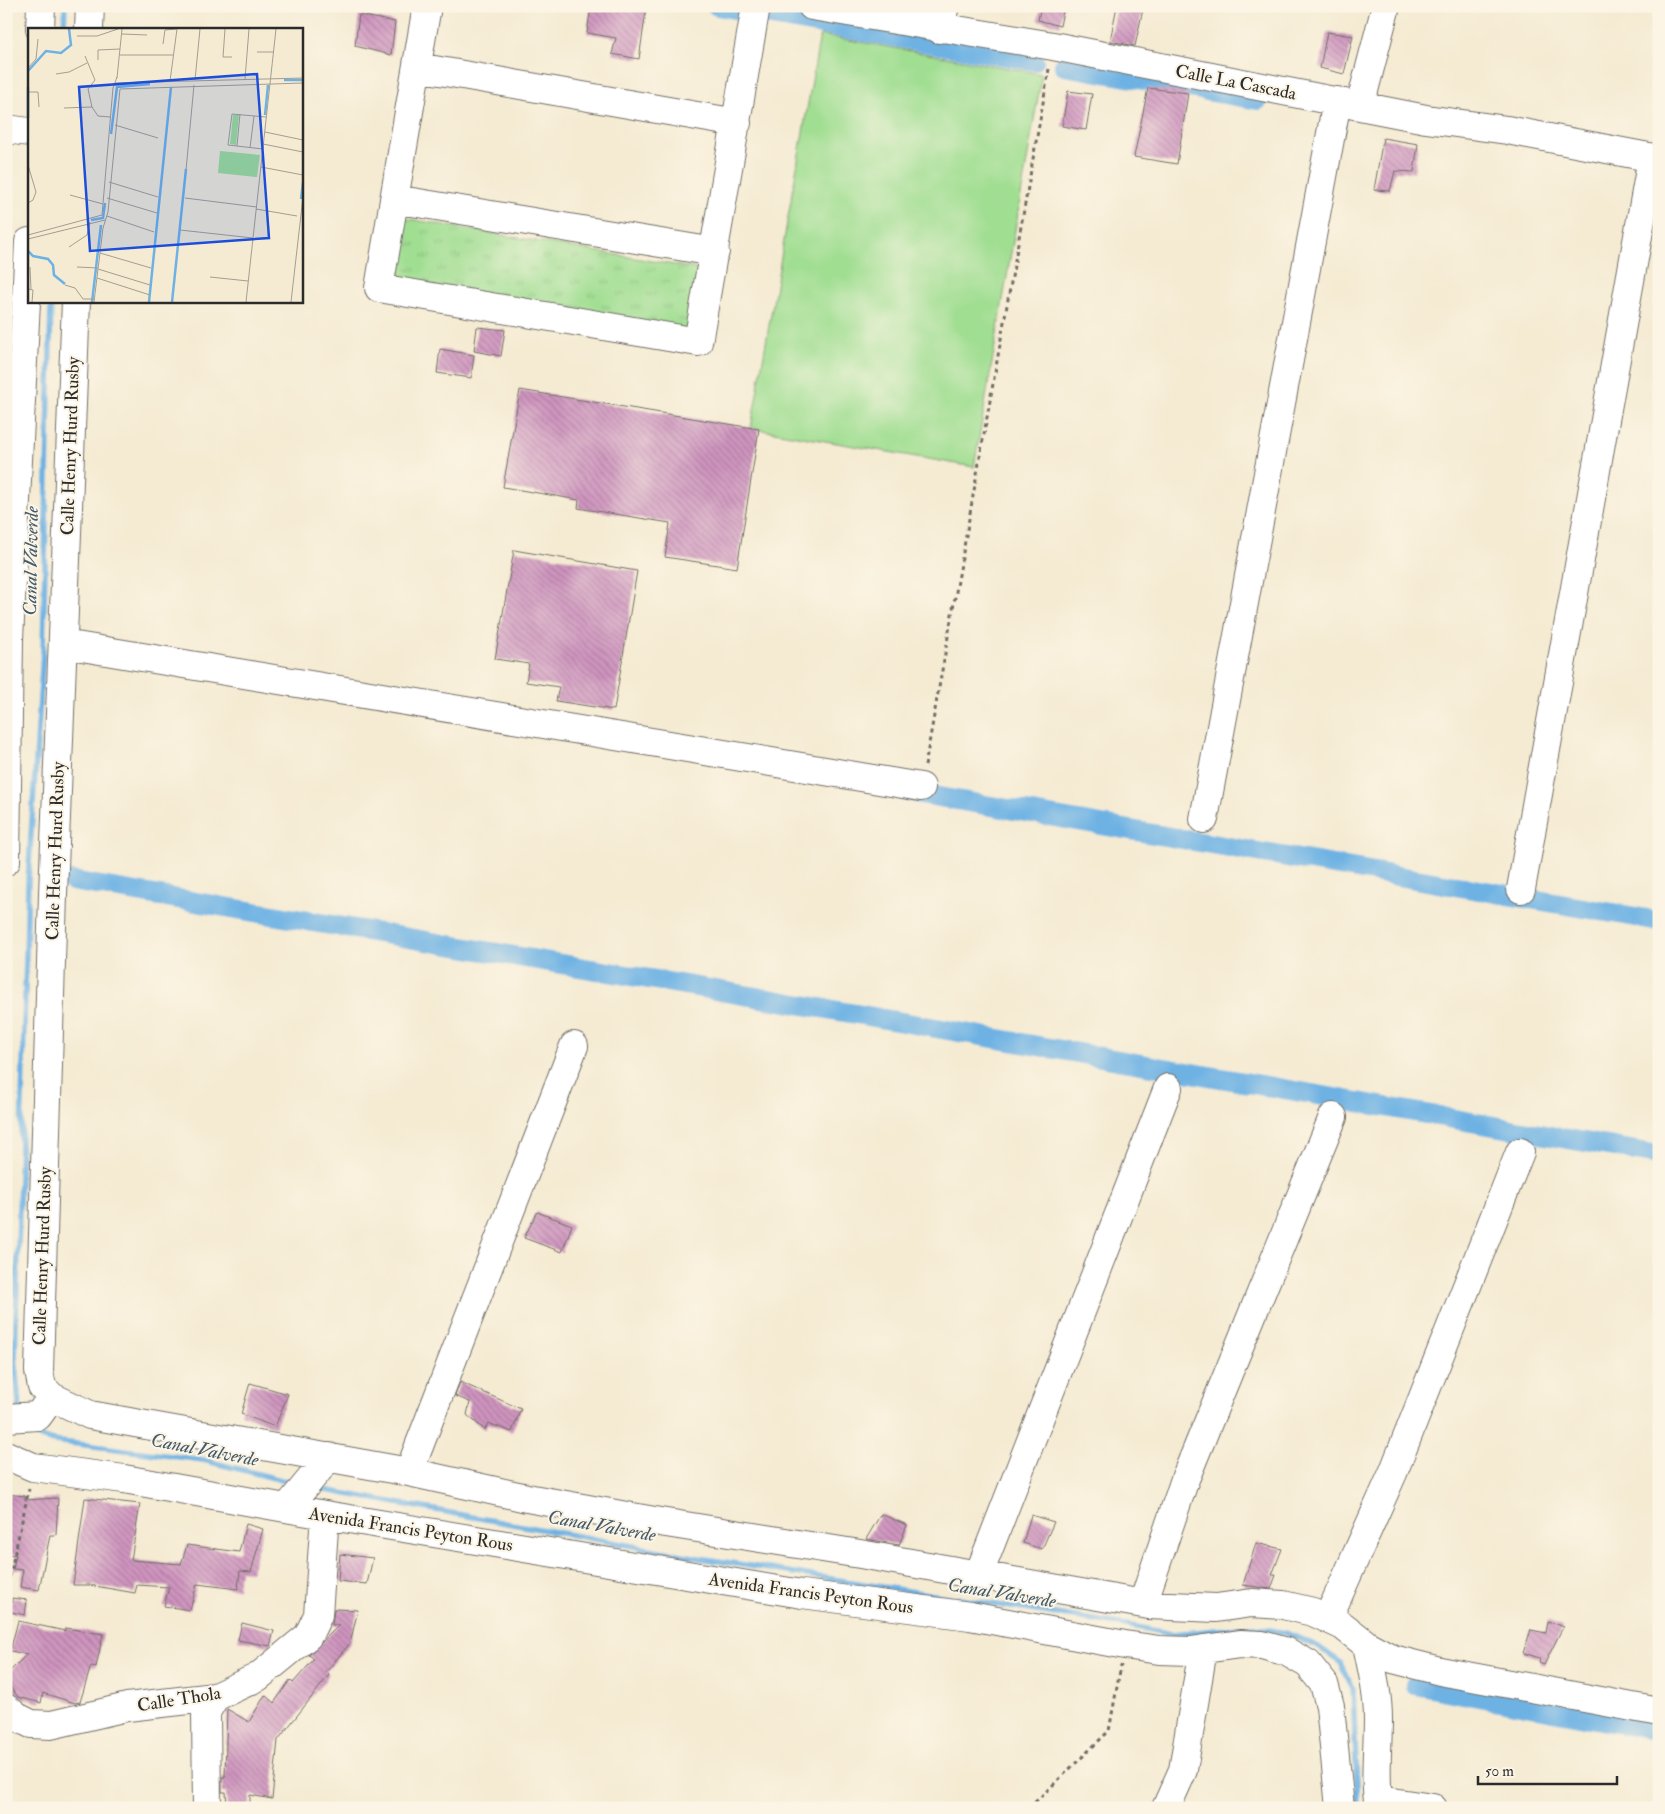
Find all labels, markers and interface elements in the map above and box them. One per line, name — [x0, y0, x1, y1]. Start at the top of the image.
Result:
inset map — [28, 28, 302, 302]
street label: Calle La Cascada — [1173, 59, 1299, 106]
street label: Calle Henry Hurd Rusby — [56, 355, 85, 536]
water label: Canal Valverde — [18, 506, 44, 616]
street label: Calle Henry Hurd Rusby — [41, 760, 70, 941]
street label: Calle Henry Hurd Rusby — [28, 1165, 57, 1346]
water label: Canal Valverde — [149, 1428, 261, 1472]
street label: Avenida Francis Peyton Rous — [306, 1502, 515, 1557]
water label: Canal Valverde — [546, 1505, 658, 1547]
street label: Avenida Francis Peyton Rous — [706, 1568, 915, 1619]
water label: Canal Valverde — [946, 1573, 1058, 1613]
street label: Calle Thola — [136, 1681, 223, 1717]
scale bar — [1478, 1754, 1616, 1786]
text: 50 m — [1485, 1762, 1514, 1781]

